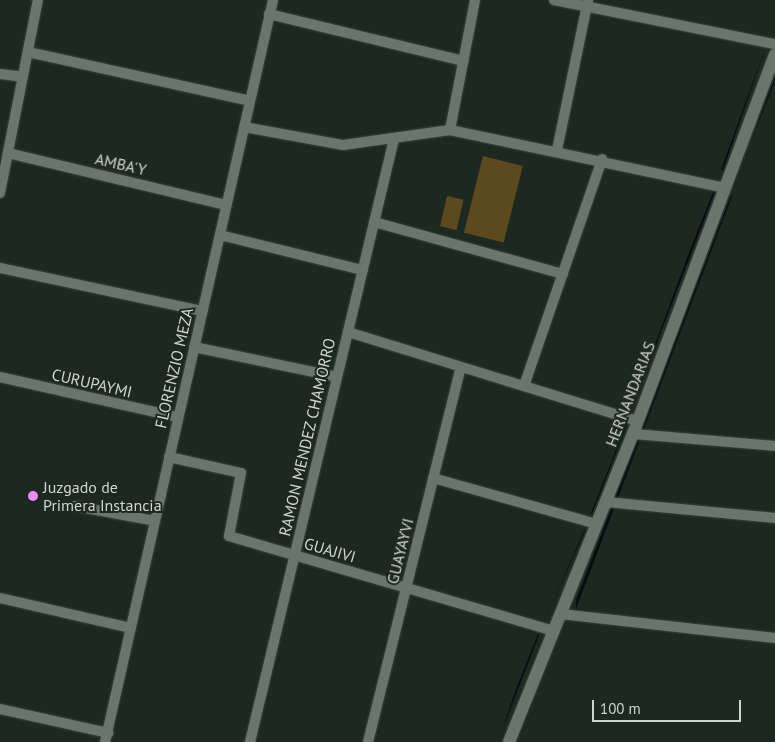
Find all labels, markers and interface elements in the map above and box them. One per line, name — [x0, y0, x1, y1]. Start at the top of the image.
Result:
street label: AMBA'Y — [93, 149, 149, 179]
street label: FLORENZIO MEZA — [151, 306, 197, 430]
street label: RAMON MENDEZ CHAMORRO — [275, 336, 339, 538]
street label: HERNANDARIAS — [601, 339, 659, 449]
street label: CURUPAYMI — [50, 364, 134, 402]
place label: Juzgado de Primera Instancia — [43, 477, 162, 515]
marker: Juzgado de Primera Instancia — [27, 490, 39, 502]
street label: GUAYAYVI — [383, 516, 417, 586]
street label: GUAJIVI — [302, 534, 358, 566]
scale bar — [595, 690, 744, 722]
text: 100 m — [600, 699, 641, 718]

